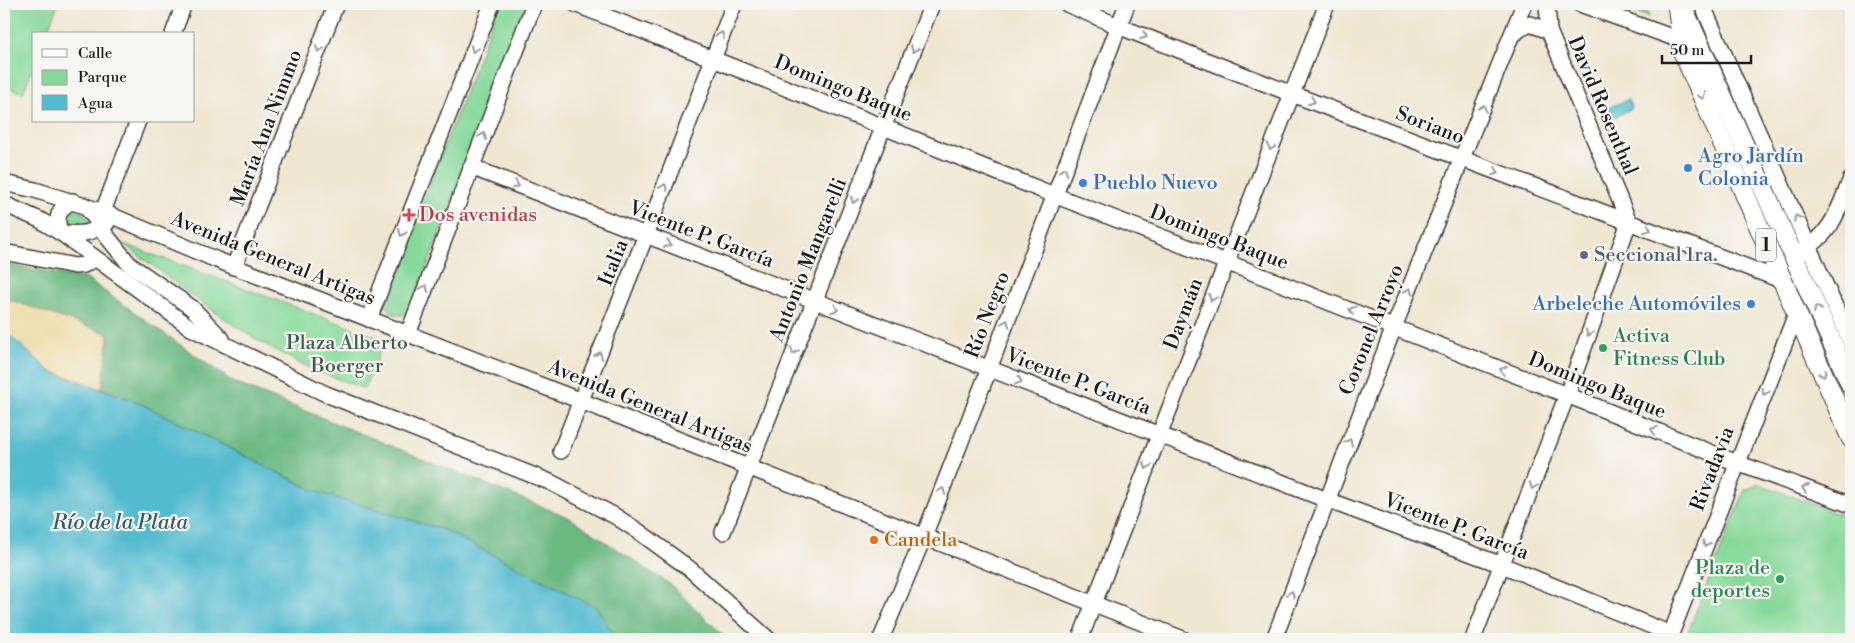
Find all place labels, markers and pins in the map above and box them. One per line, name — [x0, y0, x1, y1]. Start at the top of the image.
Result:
place label: Agro Jardín Colonia — [1697, 144, 1804, 192]
marker: Agro Jardín Colonia — [1682, 162, 1694, 174]
place label: Pueblo Nuevo — [1093, 171, 1218, 196]
marker: Pueblo Nuevo — [1077, 177, 1089, 189]
place label: Dos avenidas — [419, 203, 537, 228]
marker: Dos avenidas — [403, 209, 415, 221]
place label: Seccional 1ra. — [1594, 243, 1718, 268]
marker: Seccional 1ra. — [1578, 249, 1590, 261]
place label: Arbeleche Automóviles — [1531, 292, 1741, 317]
marker: Arbeleche Automóviles — [1745, 298, 1757, 310]
place label: Activa Fitness Club — [1612, 324, 1725, 372]
marker: Activa Fitness Club — [1597, 342, 1609, 354]
place label: Candela — [884, 528, 958, 553]
marker: Candela — [868, 534, 880, 546]
place label: Plaza de deportes — [1691, 556, 1770, 604]
marker: Plaza de deportes — [1774, 573, 1786, 585]

